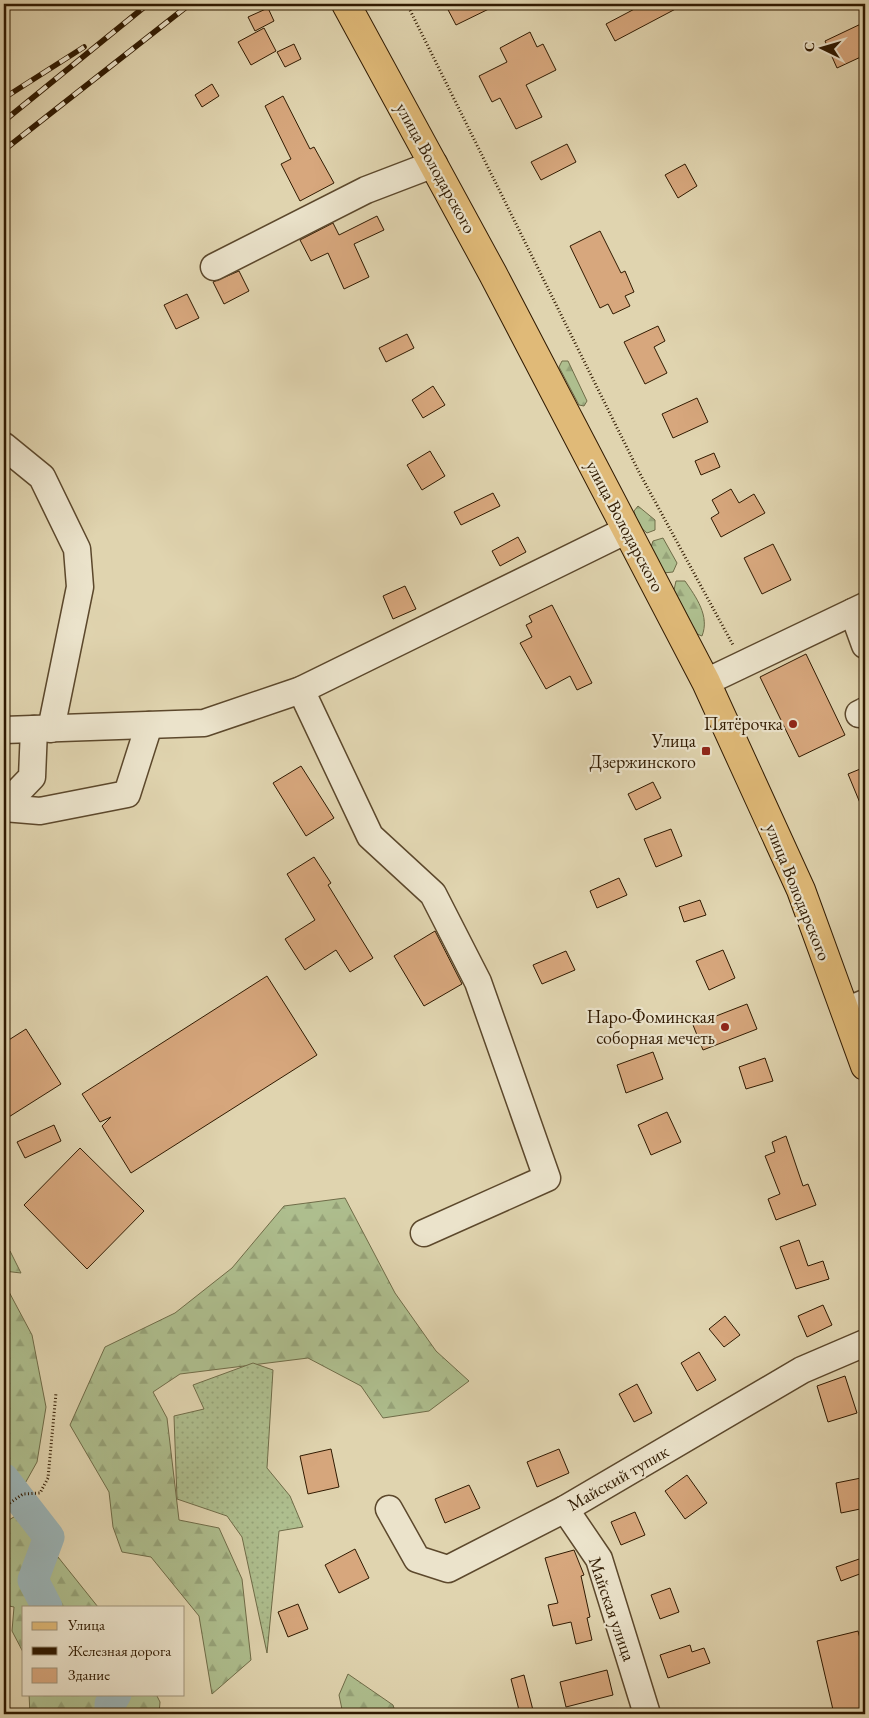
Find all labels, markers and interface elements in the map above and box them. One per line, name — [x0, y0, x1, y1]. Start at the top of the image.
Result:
north arrow — [796, 22, 846, 72]
text: С — [800, 41, 818, 53]
street label: улица Володарского — [391, 98, 482, 237]
street label: улица Володарского — [581, 456, 670, 596]
place label: Пятёрочка — [704, 712, 784, 735]
marker: Пятёрочка — [787, 718, 799, 730]
place label: Улица Дзержинского — [590, 729, 697, 773]
marker: Улица Дзержинского — [700, 745, 712, 757]
street label: улица Володарского — [760, 820, 837, 964]
place label: Наро-Фоминская соборная мечеть — [587, 1005, 715, 1049]
marker: Наро-Фоминская соборная мечеть — [719, 1021, 731, 1033]
street label: Майский тупик — [563, 1439, 673, 1516]
street label: Майская улица — [584, 1554, 641, 1665]
legend — [22, 1606, 185, 1696]
text: Улица — [67, 1615, 105, 1634]
text: Железная дорога — [67, 1641, 171, 1660]
text: Здание — [68, 1665, 110, 1684]

